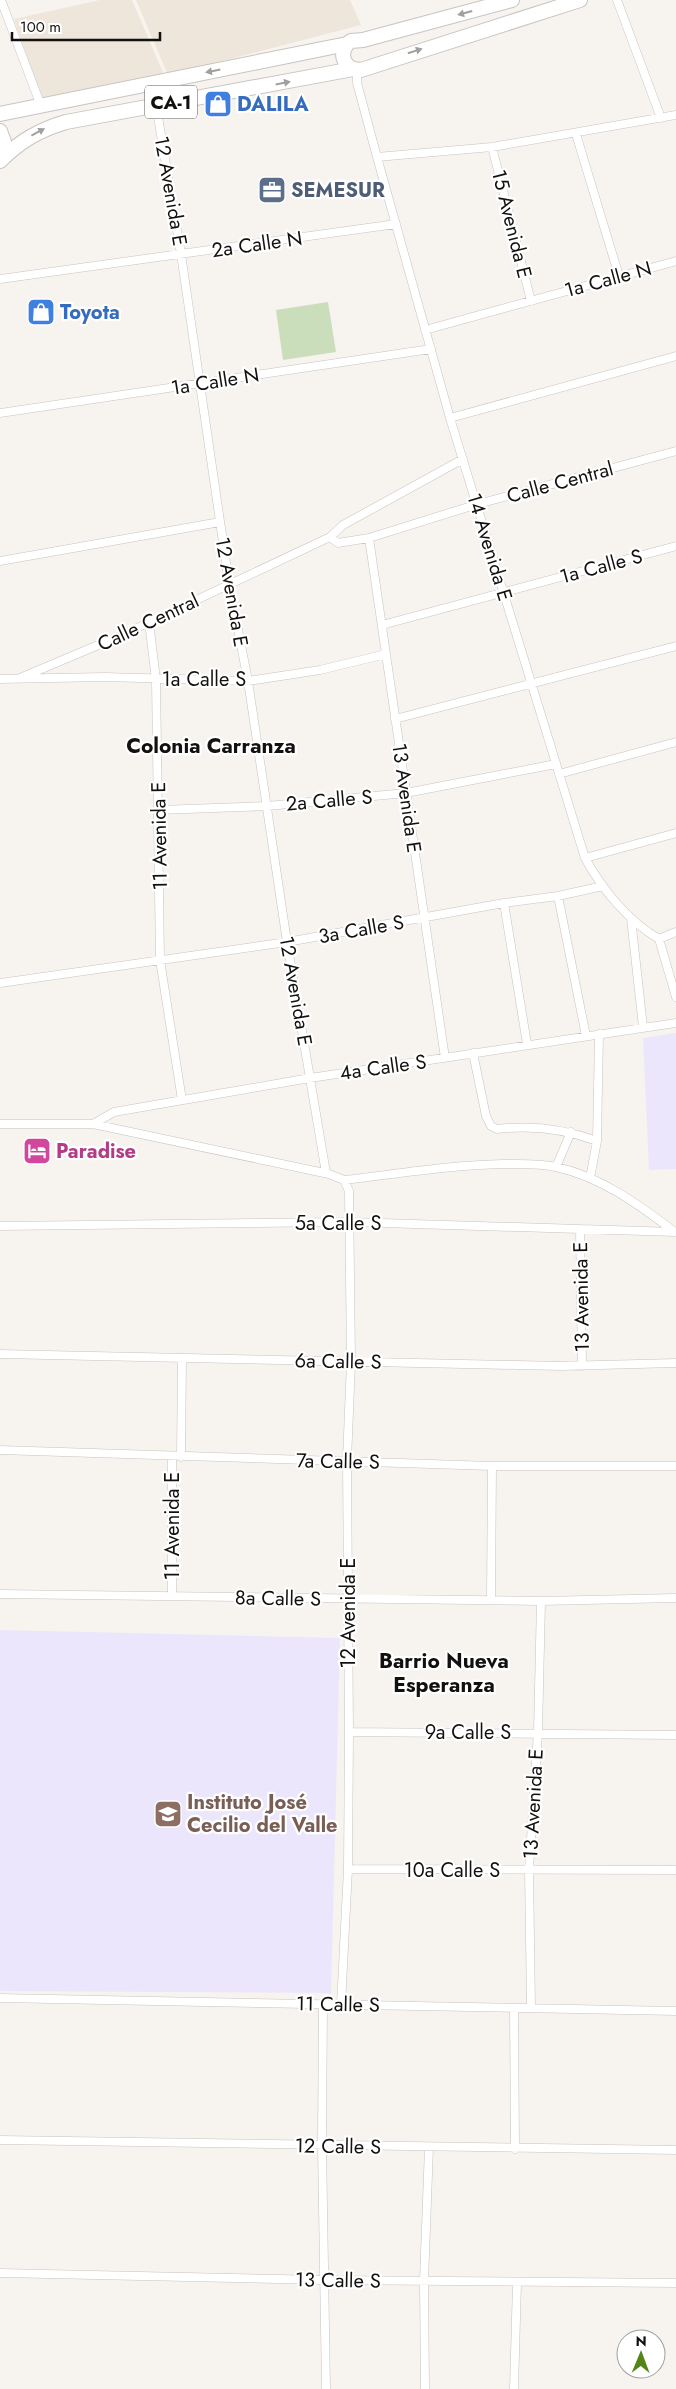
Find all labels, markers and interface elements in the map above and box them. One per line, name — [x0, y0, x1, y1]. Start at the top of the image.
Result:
one-way arrow — [457, 9, 472, 17]
scale bar — [12, 10, 160, 42]
text: 100 m — [20, 16, 61, 38]
one-way arrow — [408, 47, 423, 55]
one-way arrow — [205, 68, 221, 76]
one-way arrow — [275, 78, 291, 86]
road number: CA-1 — [145, 85, 197, 118]
shop icon: DALILA — [203, 89, 233, 119]
place label: DALILA — [237, 90, 309, 119]
one-way arrow — [31, 128, 46, 136]
street label: 12 Avenida E — [147, 134, 194, 248]
street label: 15 Avenida E — [484, 167, 539, 281]
office icon: SEMESUR — [257, 175, 287, 205]
place label: SEMESUR — [291, 176, 385, 205]
street label: 2a Calle N — [210, 224, 304, 265]
street label: 1a Calle N — [561, 254, 655, 305]
shop icon: Toyota — [26, 297, 56, 327]
place label: Toyota — [60, 298, 120, 327]
street label: 1a Calle N — [169, 360, 261, 403]
street label: Calle Central — [504, 454, 617, 511]
street label: 14 Avenida E — [459, 490, 520, 605]
street label: 12 Avenida E — [208, 535, 255, 649]
street label: 1a Calle S — [557, 542, 646, 591]
street label: Calle Central — [93, 586, 204, 659]
street label: 1a Calle S — [162, 665, 246, 694]
district label: Colonia Carranza — [126, 731, 296, 761]
street label: 13 Avenida E — [384, 741, 429, 855]
street label: 11 Avenida E — [144, 781, 175, 891]
street label: 2a Calle S — [285, 782, 374, 819]
street label: 3a Calle S — [316, 908, 406, 951]
street label: 12 Avenida E — [272, 934, 319, 1048]
street label: 4a Calle S — [338, 1047, 428, 1088]
hotel icon: Paradise — [22, 1136, 52, 1166]
place label: Paradise — [56, 1137, 136, 1166]
street label: 5a Calle S — [295, 1209, 381, 1238]
street label: 13 Avenida E — [566, 1241, 597, 1353]
street label: 6a Calle S — [294, 1346, 382, 1377]
street label: 7a Calle S — [296, 1446, 380, 1477]
street label: 11 Avenida E — [158, 1472, 187, 1580]
street label: 12 Avenida E — [334, 1557, 363, 1669]
street label: 8a Calle S — [235, 1583, 321, 1614]
district label: Barrio Nueva Esperanza — [379, 1646, 509, 1700]
street label: 9a Calle S — [425, 1718, 511, 1747]
street label: 13 Avenida E — [516, 1748, 551, 1860]
place label: Instituto José Cecilio del Valle — [187, 1788, 338, 1840]
school or university icon: Instituto José Cecilio del Valle — [153, 1799, 183, 1829]
street label: 10a Calle S — [404, 1856, 500, 1885]
street label: 11 Calle S — [296, 1989, 380, 2020]
street label: 12 Calle S — [295, 2131, 381, 2162]
street label: 13 Calle S — [295, 2265, 381, 2296]
north arrow — [616, 2329, 666, 2379]
text: N — [635, 2331, 647, 2351]

